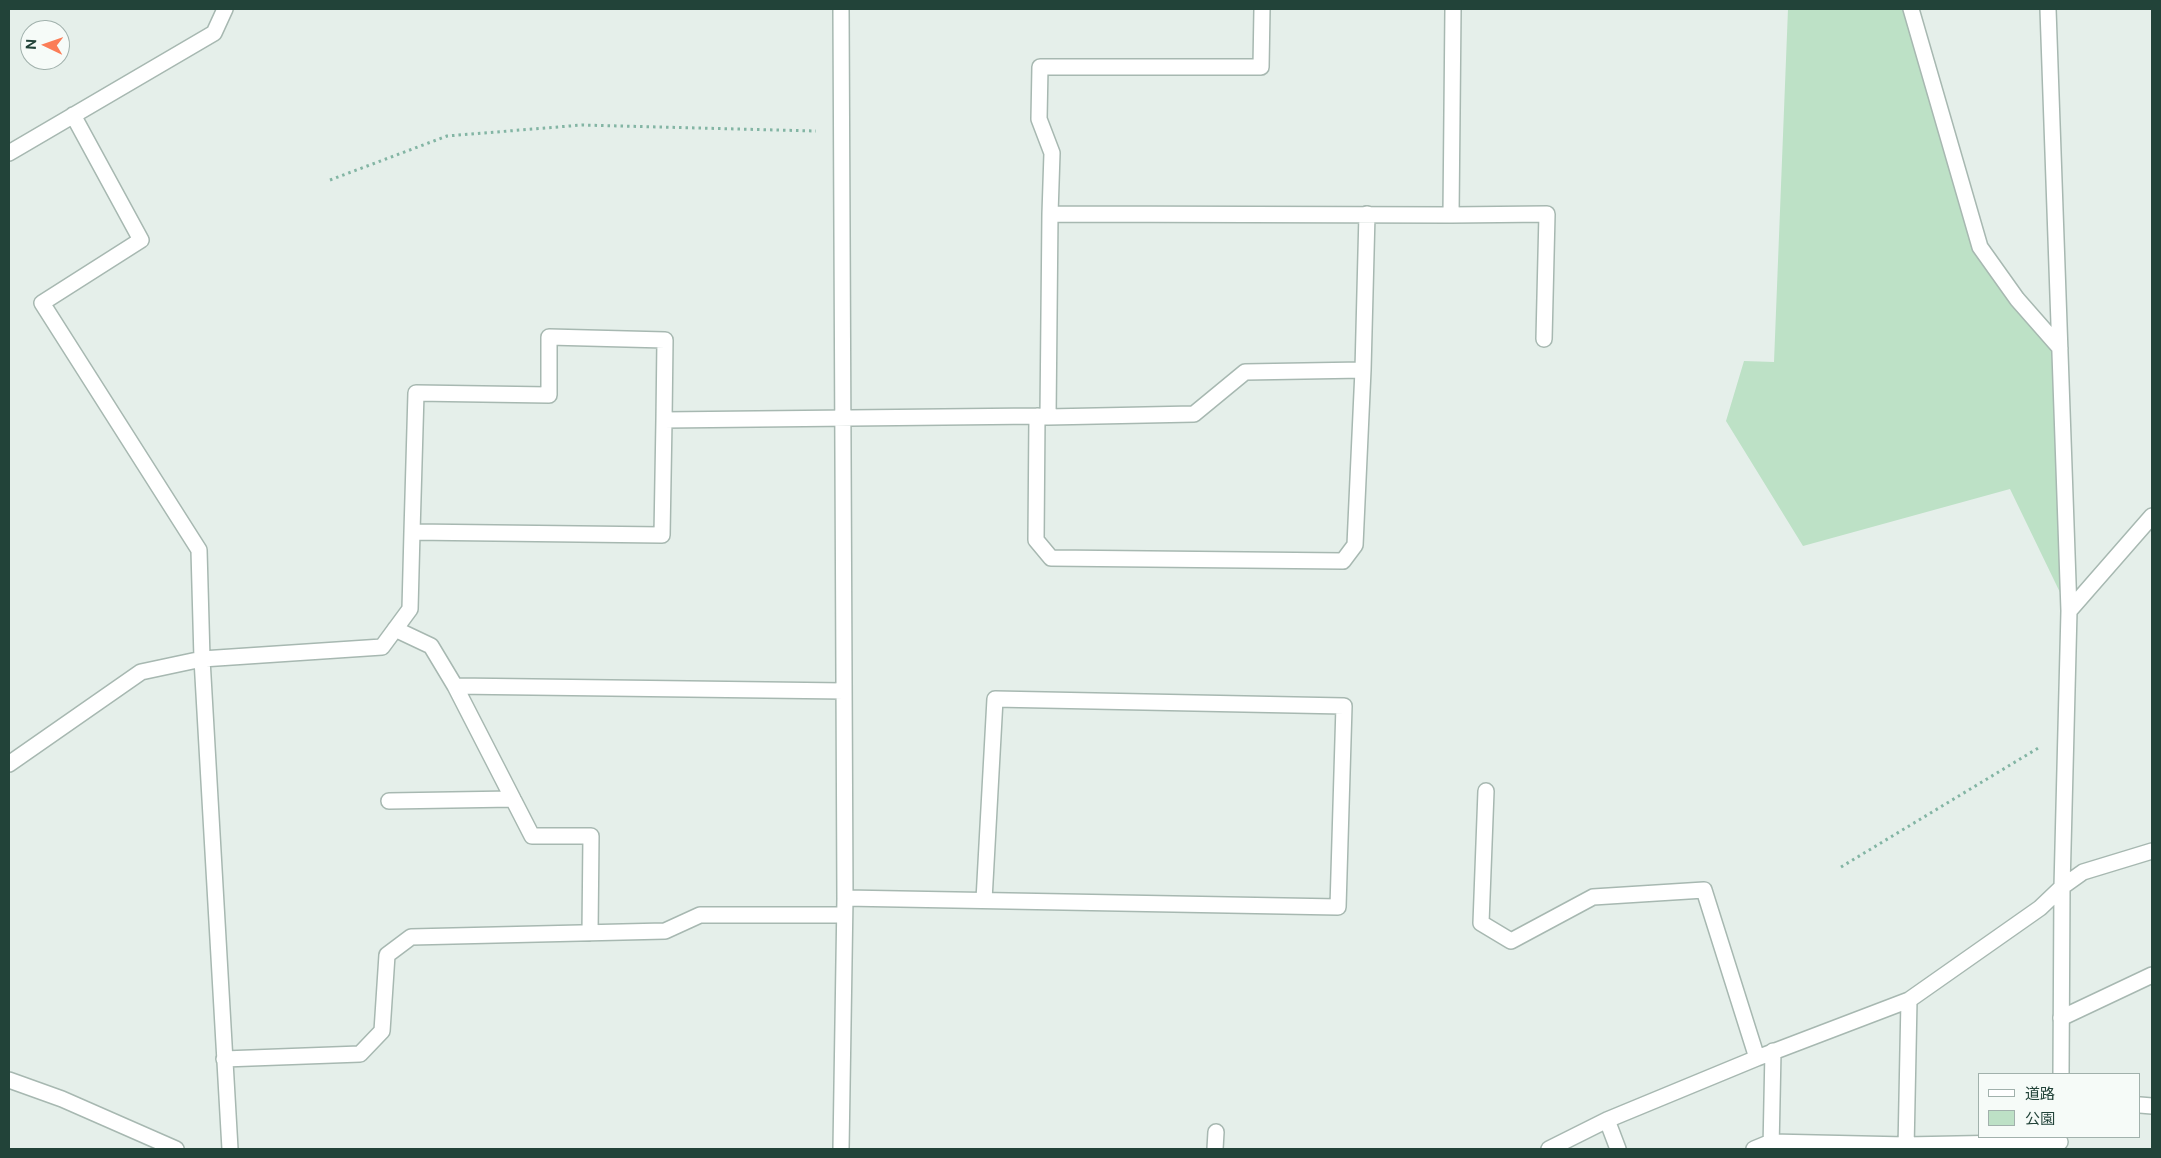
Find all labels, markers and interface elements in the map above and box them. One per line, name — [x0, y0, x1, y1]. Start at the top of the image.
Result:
north arrow — [20, 20, 70, 70]
text: N — [23, 38, 39, 50]
legend — [1978, 1073, 2141, 1138]
text: 道路 — [2025, 1085, 2055, 1102]
text: 公園 — [2025, 1110, 2055, 1127]

